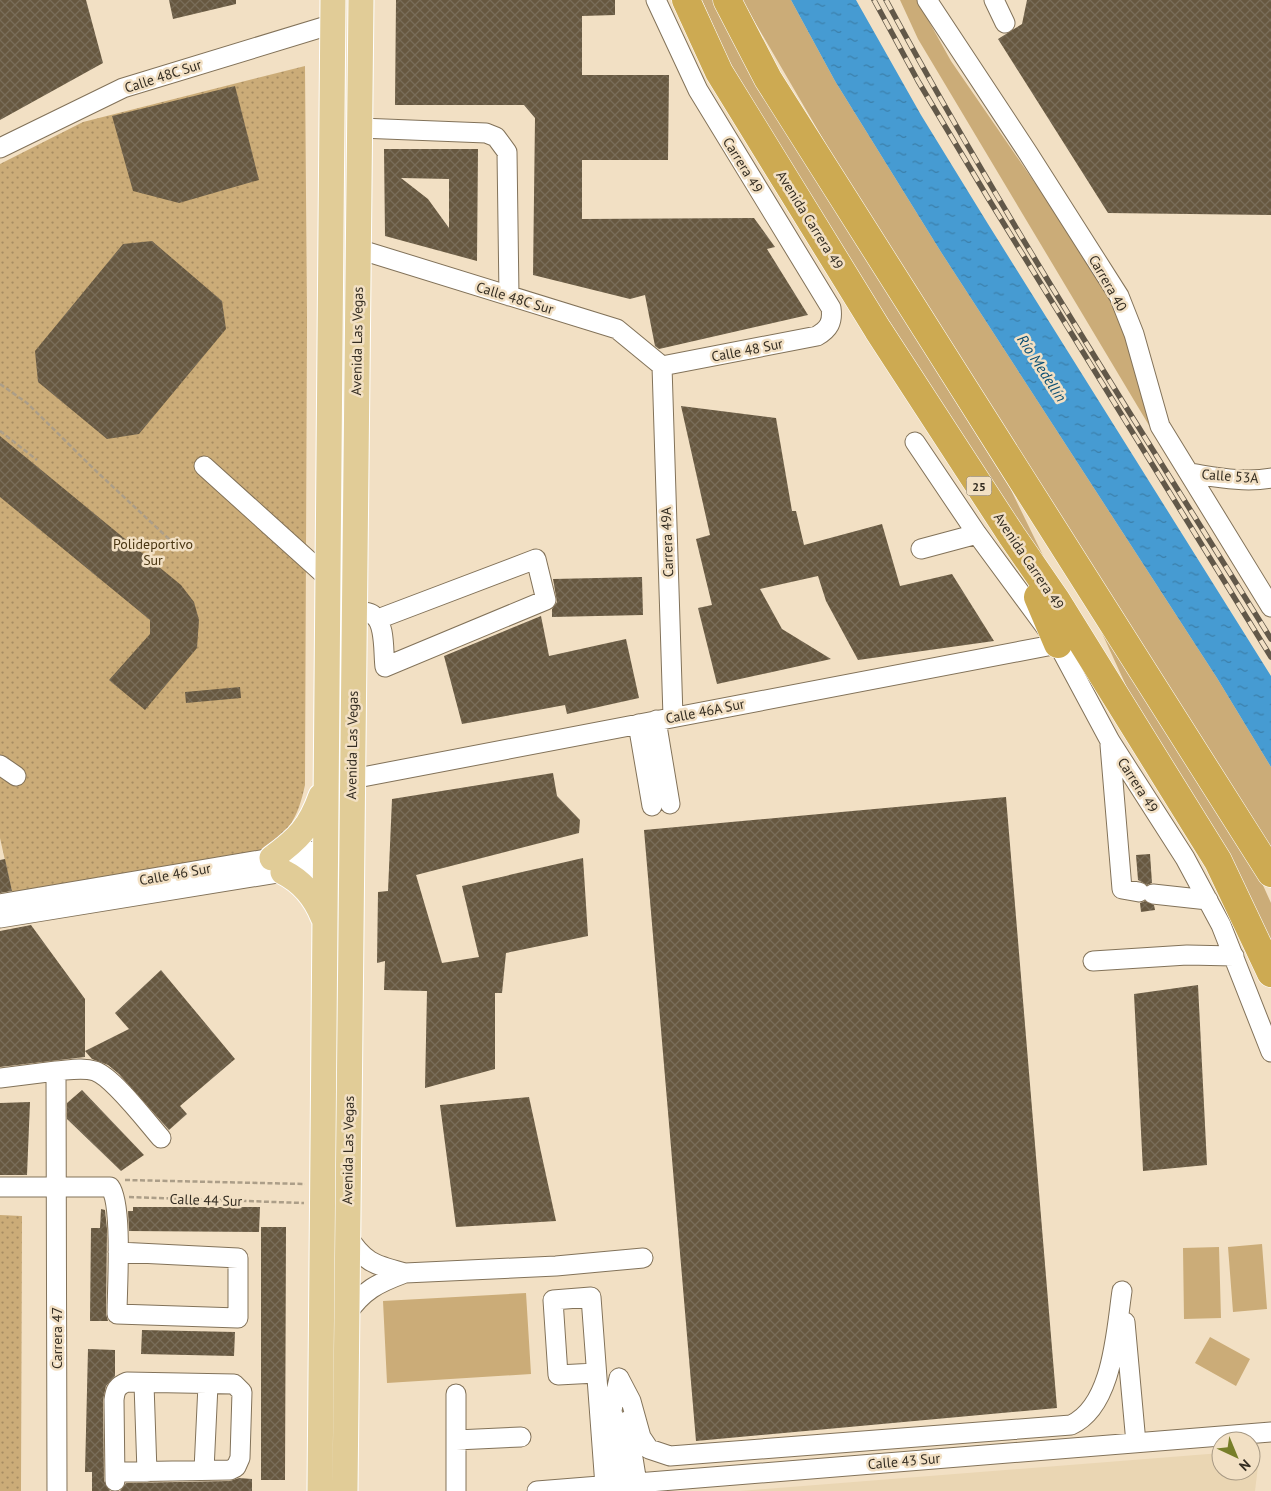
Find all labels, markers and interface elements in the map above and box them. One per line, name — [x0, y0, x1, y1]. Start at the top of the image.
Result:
street label: Calle 48C Sur — [122, 55, 204, 97]
street label: Carrera 49 — [719, 134, 767, 196]
street label: Avenida Carrera 49 — [772, 167, 848, 273]
street label: Carrera 40 — [1085, 252, 1131, 315]
street label: Calle 48C Sur — [474, 278, 556, 318]
street label: Avenida Las Vegas — [347, 286, 367, 395]
water label: Río Medellín — [1013, 331, 1071, 405]
street label: Calle 48 Sur — [710, 334, 785, 366]
street label: Calle 53A — [1201, 465, 1260, 487]
road number: 25 — [966, 476, 992, 496]
street label: Carrera 49A — [657, 506, 677, 577]
street label: Avenida Carrera 49 — [990, 509, 1068, 613]
park label: Polideportivo Sur — [113, 535, 193, 569]
street label: Avenida Las Vegas — [342, 690, 362, 799]
street label: Calle 46A Sur — [664, 694, 746, 727]
street label: Carrera 49 — [1114, 754, 1162, 816]
street label: Calle 46 Sur — [138, 859, 212, 889]
street label: Avenida Las Vegas — [338, 1095, 358, 1204]
street label: Calle 44 Sur — [169, 1190, 243, 1210]
street label: Carrera 47 — [48, 1307, 66, 1369]
north arrow — [1211, 1431, 1261, 1481]
street label: Calle 43 Sur — [867, 1449, 941, 1473]
text: N — [1235, 1456, 1255, 1475]

